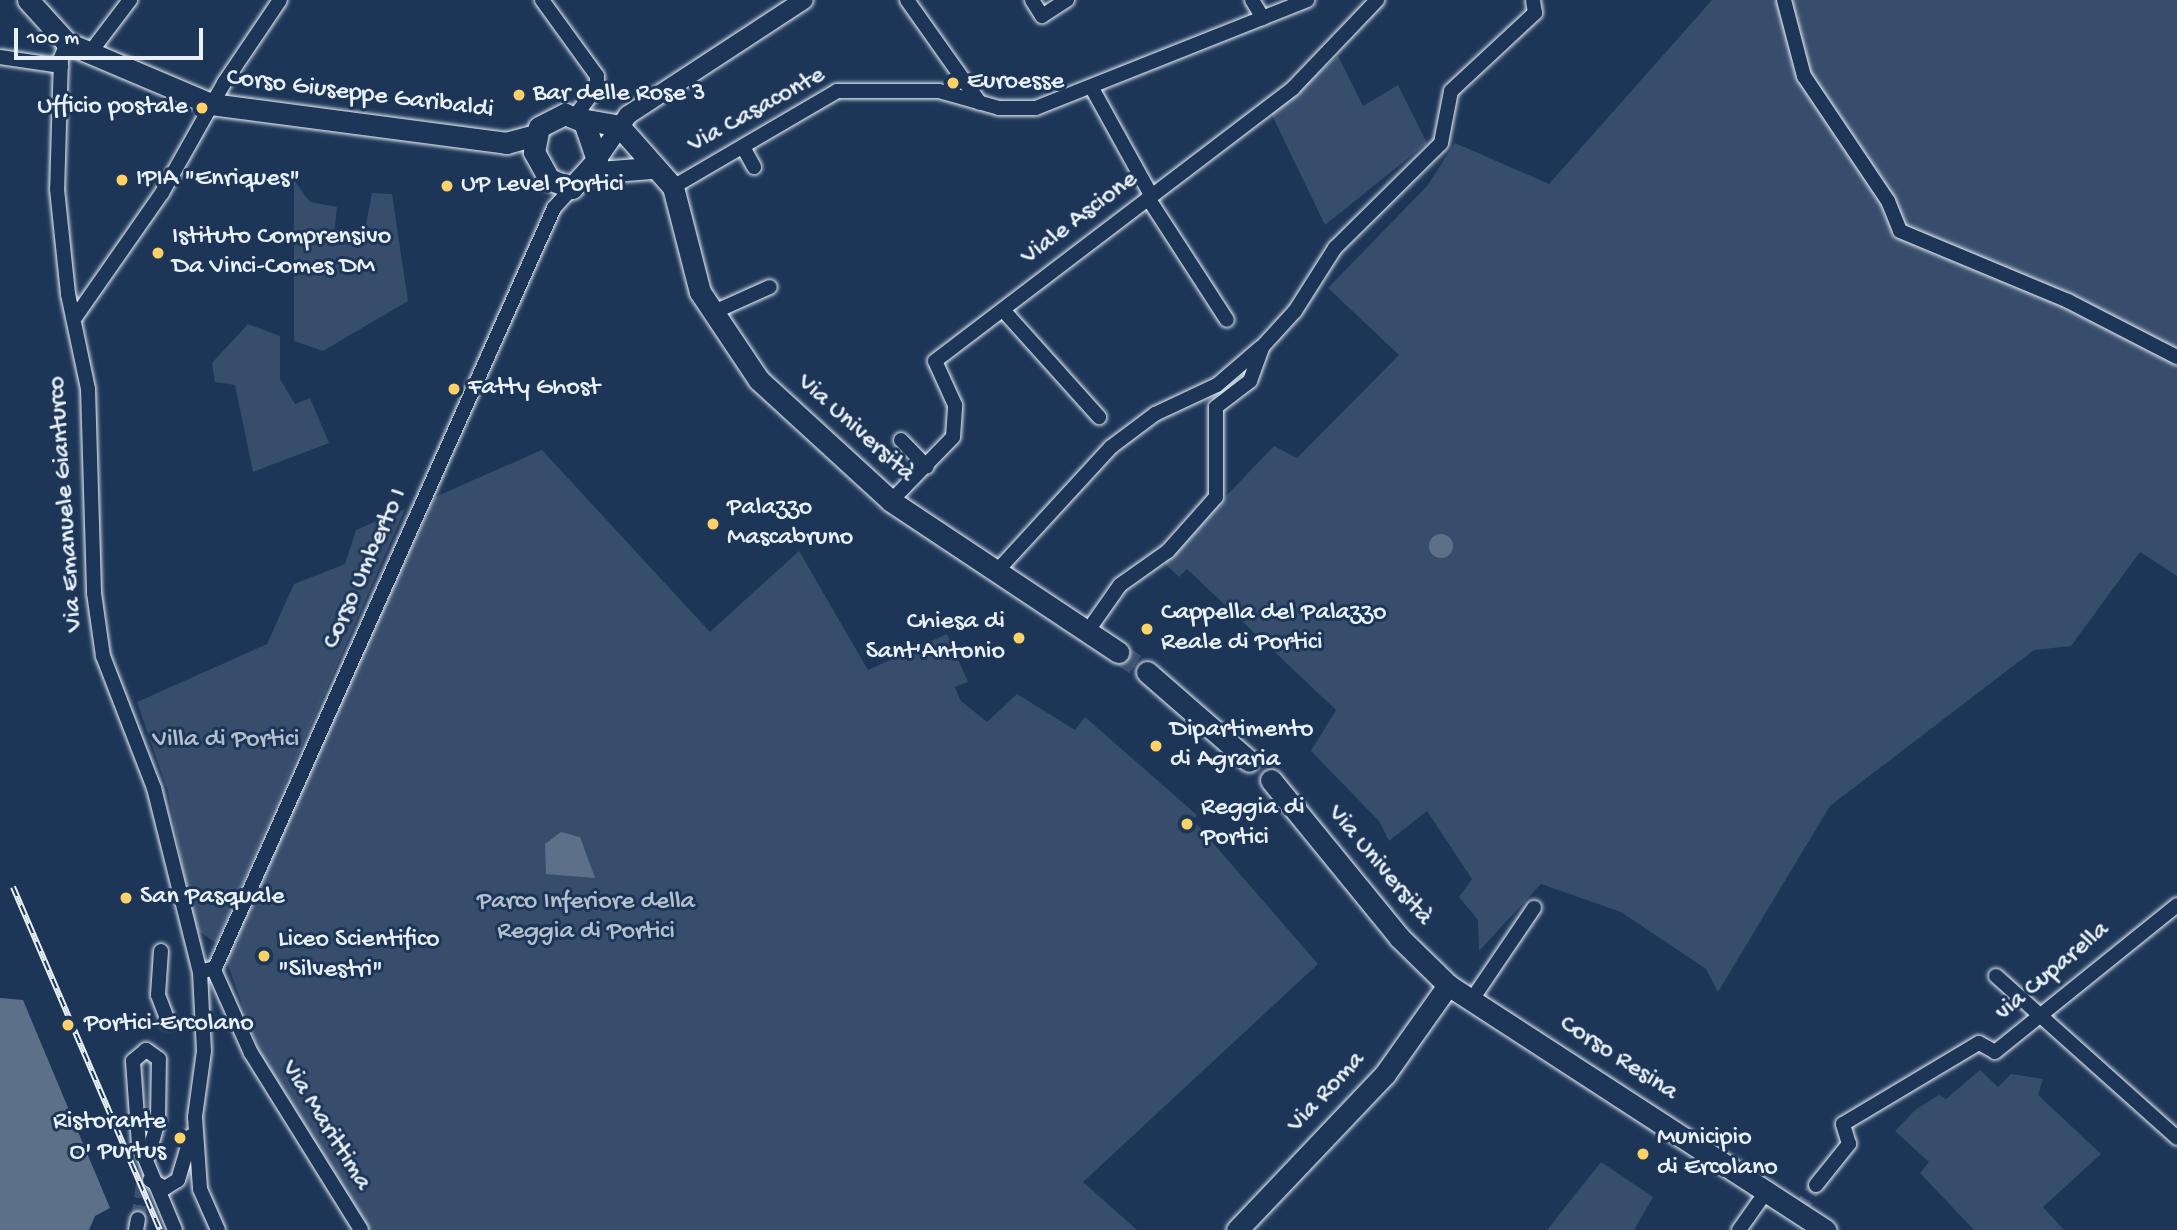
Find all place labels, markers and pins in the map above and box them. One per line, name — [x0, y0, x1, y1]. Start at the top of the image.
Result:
place label: Euroesse — [967, 67, 1064, 99]
marker: Euroesse — [945, 75, 961, 91]
place label: Bar delle Rose 3 — [533, 79, 706, 111]
marker: Bar delle Rose 3 — [511, 87, 527, 103]
place label: Ufficio postale — [37, 92, 188, 124]
marker: Ufficio postale — [194, 100, 210, 116]
place label: IPIA "Enriques" — [136, 164, 300, 196]
place label: UP Level Portici — [461, 170, 624, 202]
marker: IPIA "Enriques" — [114, 172, 130, 188]
marker: UP Level Portici — [439, 178, 455, 194]
place label: Istituto Comprensivo Da Vinci-Comes DM — [172, 222, 391, 284]
marker: Istituto Comprensivo Da Vinci-Comes DM — [150, 245, 166, 261]
place label: Fatty Ghost — [468, 373, 600, 405]
marker: Fatty Ghost — [446, 381, 462, 397]
place label: Palazzo Mascabruno — [727, 493, 853, 554]
marker: Palazzo Mascabruno — [705, 516, 721, 532]
place label: Cappella del Palazzo Reale di Portici — [1161, 598, 1386, 660]
place label: Chiesa di Sant'Antonio — [866, 607, 1005, 668]
marker: Cappella del Palazzo Reale di Portici — [1139, 621, 1155, 637]
marker: Chiesa di Sant'Antonio — [1011, 630, 1027, 646]
place label: Dipartimento di Agraria — [1170, 715, 1314, 776]
marker: Dipartimento di Agraria — [1148, 738, 1164, 754]
place label: Reggia di Portici — [1201, 793, 1305, 854]
marker: Reggia di Portici — [1179, 816, 1195, 832]
place label: San Pasquale — [140, 882, 285, 914]
marker: San Pasquale — [118, 890, 134, 906]
place label: Liceo Scientifico "Silvestri" — [278, 925, 440, 986]
marker: Liceo Scientifico "Silvestri" — [256, 948, 272, 964]
place label: Portici-Ercolano — [84, 1009, 254, 1041]
marker: Portici-Ercolano — [58, 1015, 78, 1035]
place label: Ristorante O' Purtus — [53, 1107, 166, 1168]
place label: Municipio di Ercolano — [1657, 1123, 1778, 1184]
marker: Ristorante O' Purtus — [172, 1130, 188, 1146]
marker: Municipio di Ercolano — [1635, 1146, 1651, 1162]

